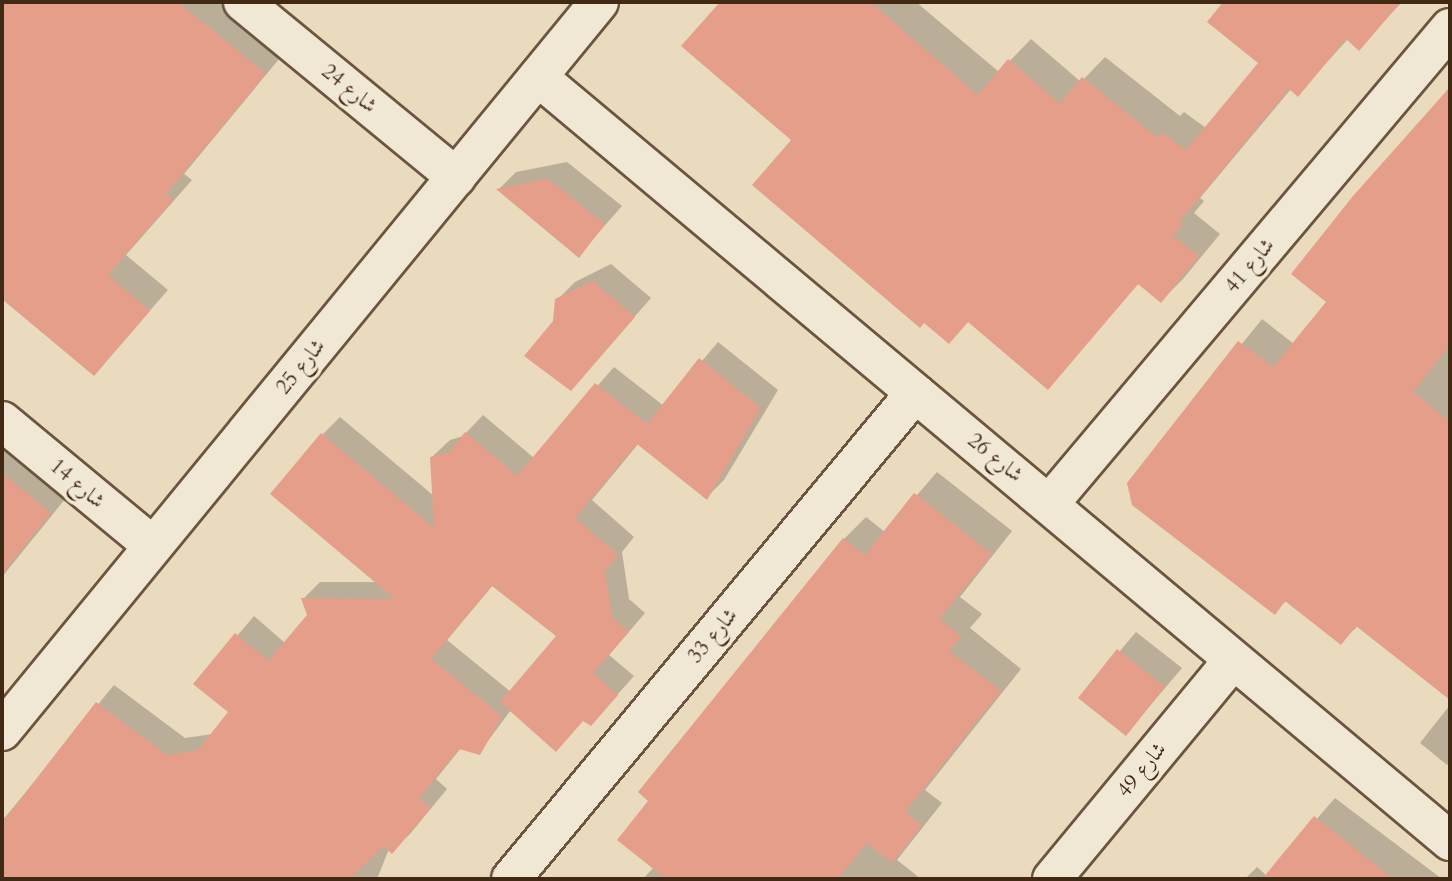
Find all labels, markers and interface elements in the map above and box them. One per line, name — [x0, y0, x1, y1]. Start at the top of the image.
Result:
street label: شارع 24 — [316, 59, 382, 119]
street label: شارع 41 — [1220, 234, 1280, 298]
street label: شارع 25 — [271, 334, 331, 400]
street label: شارع 26 — [962, 428, 1028, 488]
street label: شارع 14 — [45, 454, 109, 514]
street label: شارع 33 — [683, 604, 743, 668]
street label: شارع 49 — [1112, 738, 1172, 802]

